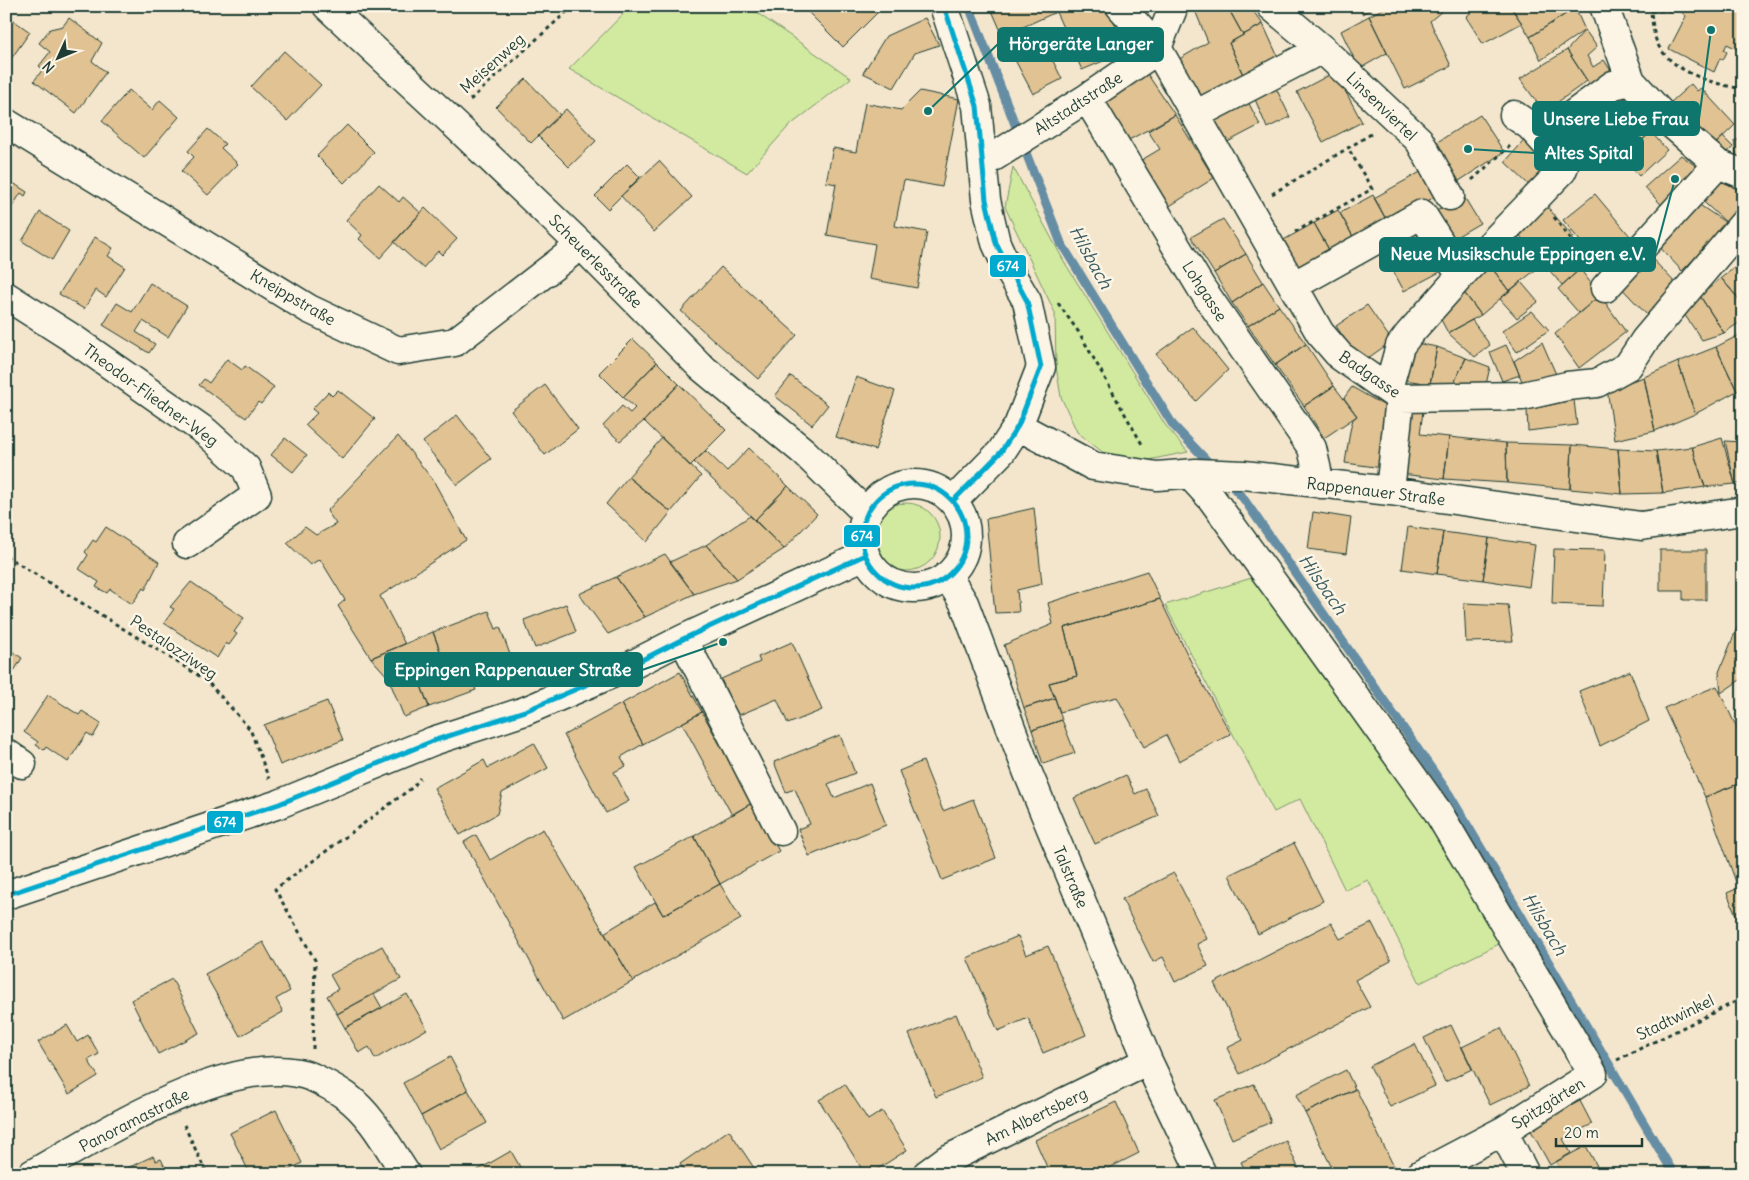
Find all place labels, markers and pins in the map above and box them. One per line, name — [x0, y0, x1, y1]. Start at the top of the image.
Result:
callout: Hörgeräte Langer — [998, 28, 1163, 61]
callout: Unsere Liebe Frau — [1533, 102, 1699, 135]
callout: Altes Spital — [1535, 137, 1643, 170]
callout: Neue Musikschule Eppingen e.V. — [1380, 238, 1655, 271]
callout: Eppingen Rappenauer Straße — [385, 653, 642, 686]

